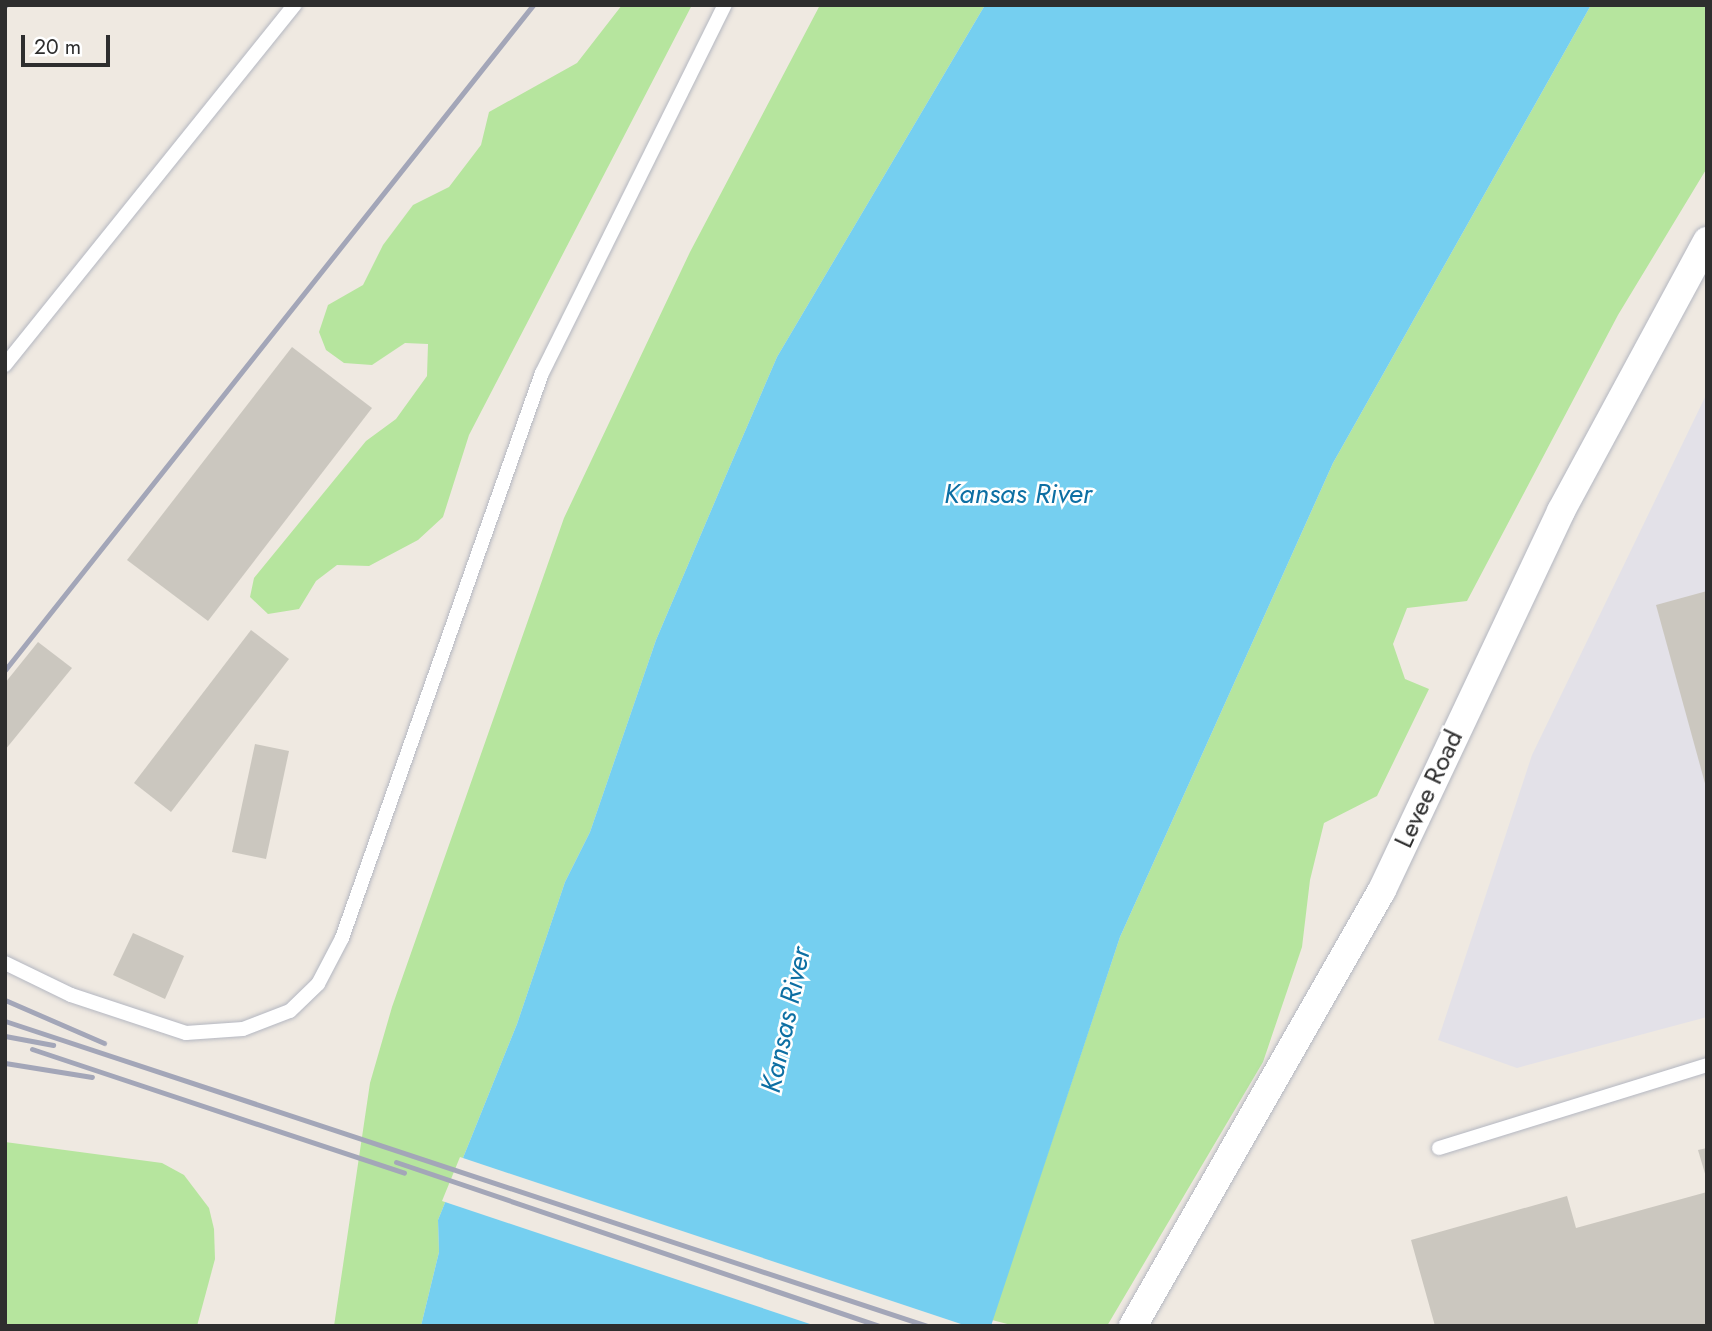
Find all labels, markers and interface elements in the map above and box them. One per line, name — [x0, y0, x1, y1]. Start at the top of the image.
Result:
scale bar — [24, 21, 114, 65]
text: 20 m — [34, 32, 81, 62]
water label: Kansas River — [944, 477, 1092, 511]
street label: Levee Road — [1388, 725, 1470, 853]
water label: Kansas River — [754, 944, 818, 1096]

